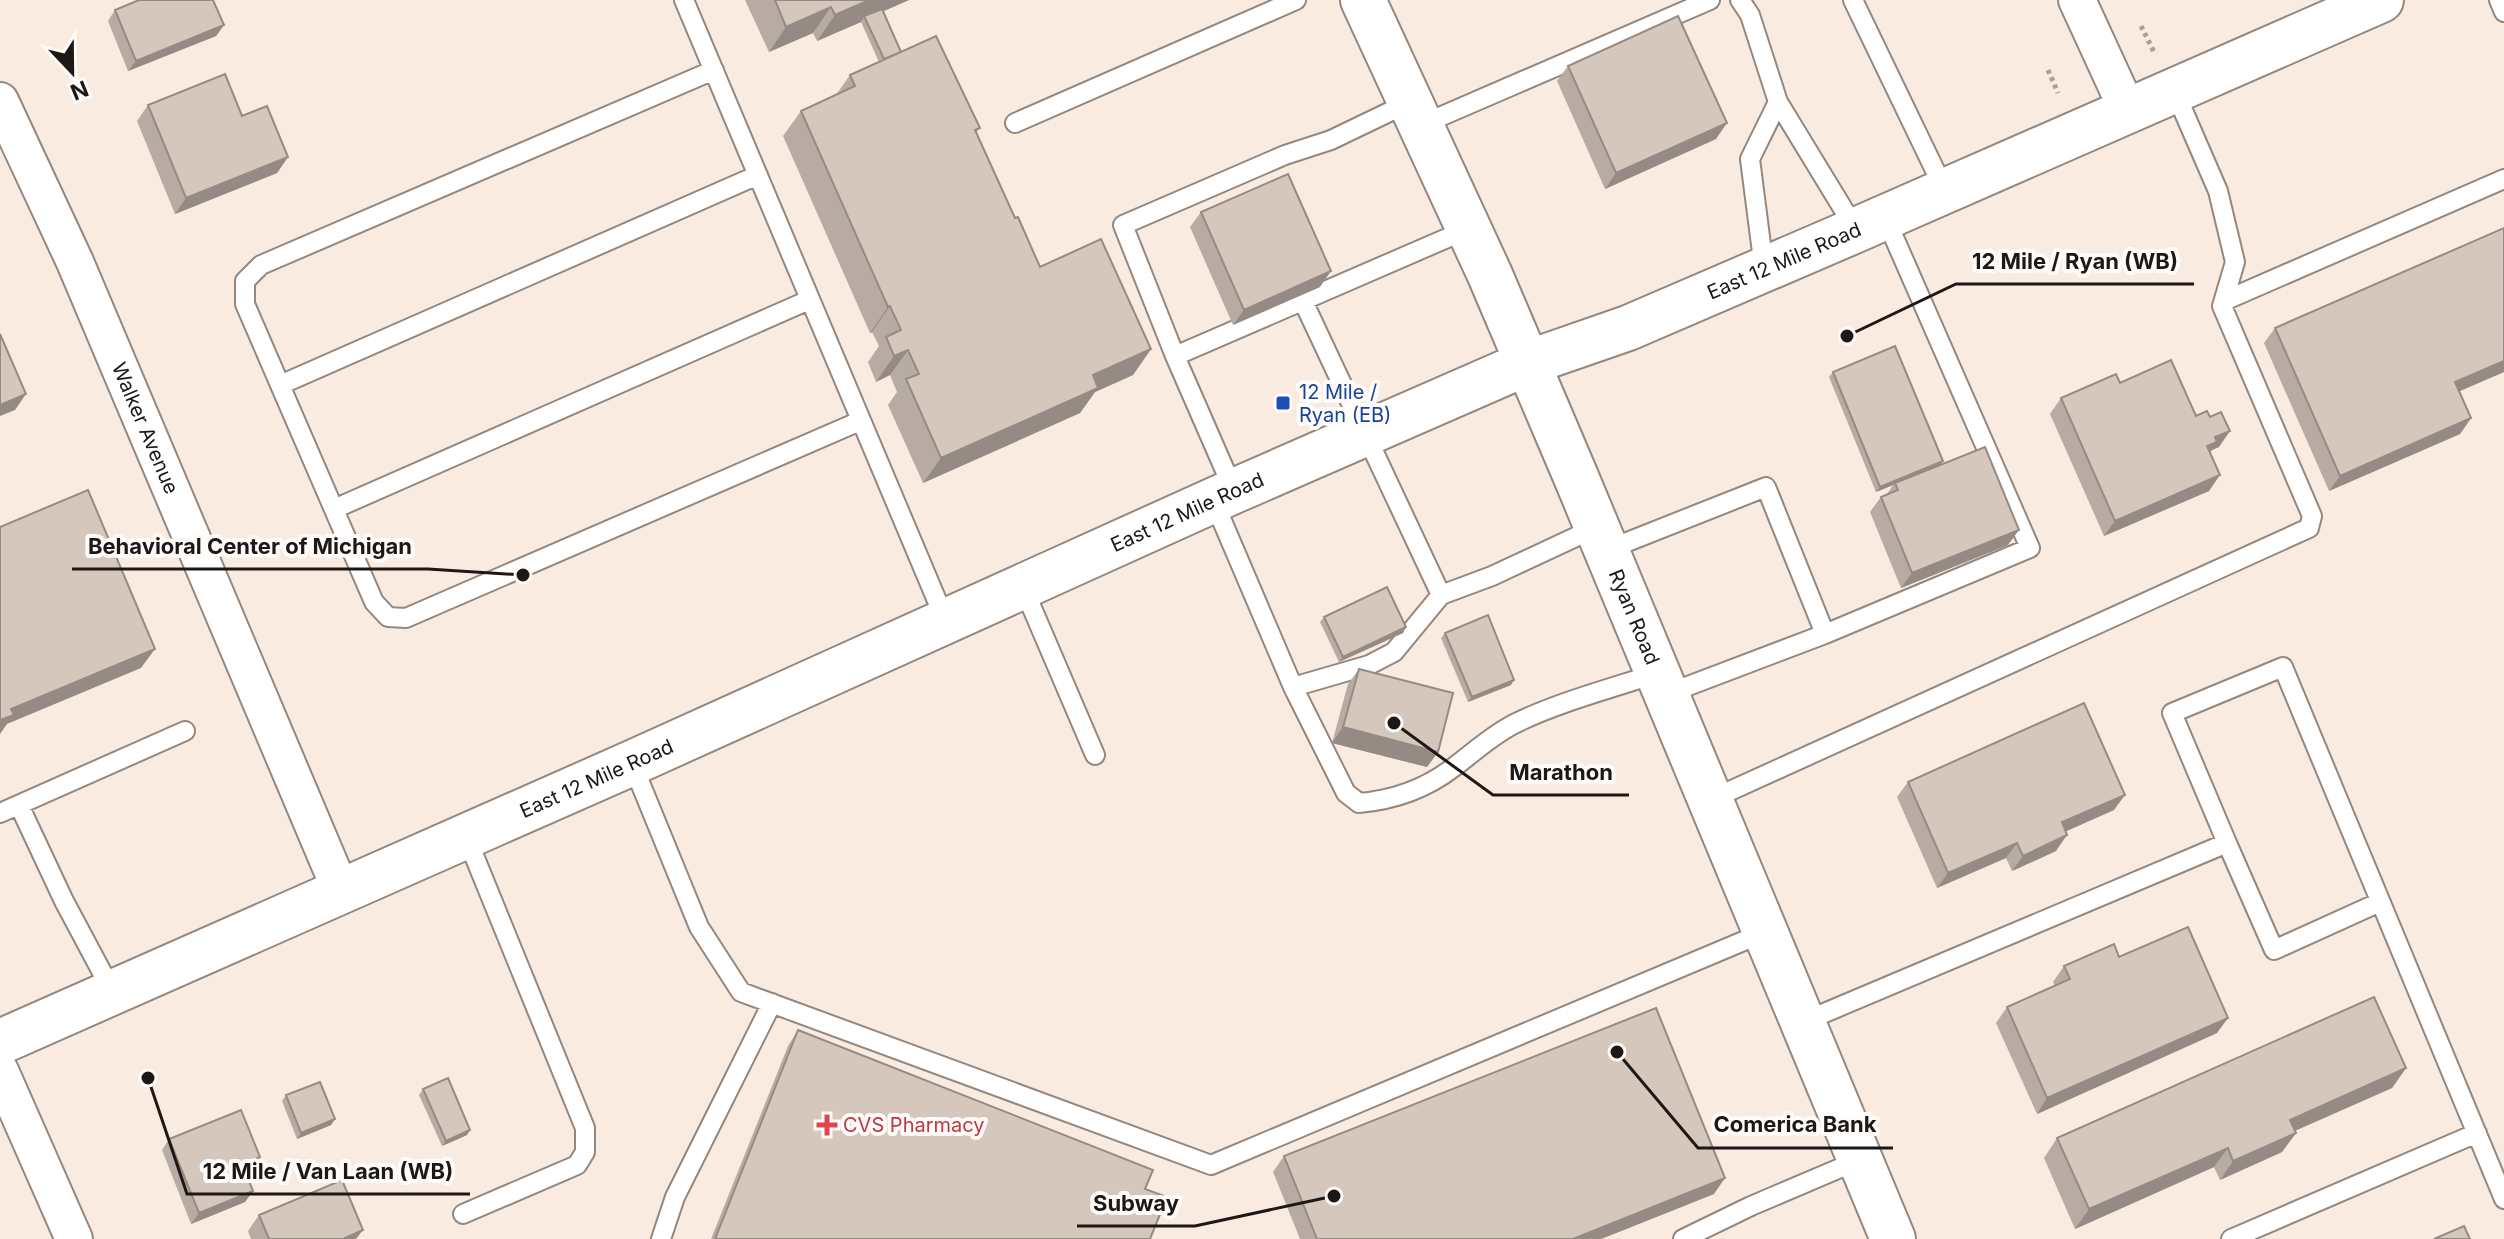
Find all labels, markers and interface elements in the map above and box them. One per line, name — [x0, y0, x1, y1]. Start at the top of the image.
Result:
north arrow — [32, 32, 112, 112]
text: N — [67, 75, 92, 106]
street label: East 12 Mile Road — [1703, 217, 1865, 305]
callout: 12 Mile / Ryan (WB) — [1956, 238, 2194, 284]
text: 12 Mile / Ryan (WB) — [1972, 248, 2178, 274]
street label: Walker Avenue — [107, 359, 184, 497]
place label: 12 Mile / Ryan (EB) — [1299, 380, 1391, 427]
marker: 12 Mile / Ryan (EB) — [1274, 394, 1292, 412]
street label: East 12 Mile Road — [1107, 468, 1267, 557]
callout: Behavioral Center of Michigan — [72, 523, 428, 569]
text: Behavioral Center of Michigan — [88, 533, 412, 559]
street label: Ryan Road — [1604, 566, 1665, 668]
street label: East 12 Mile Road — [516, 734, 677, 823]
callout: Marathon — [1493, 749, 1629, 795]
text: Marathon — [1509, 759, 1613, 785]
callout: Comerica Bank — [1698, 1102, 1893, 1148]
text: Comerica Bank — [1714, 1111, 1877, 1137]
place label: CVS Pharmacy — [843, 1113, 985, 1137]
marker: CVS Pharmacy — [818, 1116, 836, 1134]
callout: 12 Mile / Van Laan (WB) — [187, 1148, 470, 1194]
text: 12 Mile / Van Laan (WB) — [203, 1158, 453, 1184]
callout: Subway — [1077, 1180, 1195, 1226]
text: Subway — [1093, 1190, 1179, 1216]

